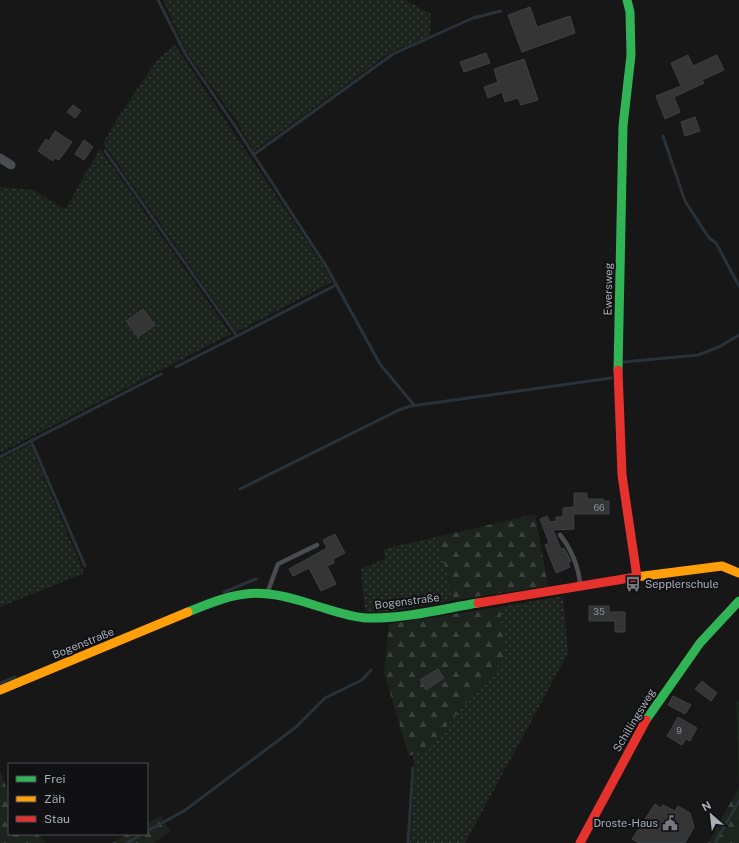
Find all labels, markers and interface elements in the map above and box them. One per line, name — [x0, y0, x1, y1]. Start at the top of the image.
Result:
street label: Ewersweg — [602, 262, 614, 315]
house number: 66 — [593, 502, 605, 513]
bus stop icon: Sepplerschule — [624, 575, 642, 593]
place label: Sepplerschule — [645, 578, 719, 590]
street label: Bogenstraße — [374, 591, 440, 611]
house number: 35 — [593, 606, 605, 617]
street label: Bogenstraße — [50, 625, 116, 661]
street label: Schillingsweg — [610, 686, 658, 754]
house number: 9 — [676, 725, 682, 736]
legend — [8, 763, 148, 835]
text: Frei — [44, 772, 66, 786]
text: Zäh — [44, 792, 65, 806]
north arrow — [691, 795, 731, 835]
text: N — [700, 799, 713, 813]
text: Stau — [44, 812, 70, 826]
public building icon: Droste-Haus — [661, 814, 679, 832]
place label: Droste-Haus — [593, 817, 658, 829]

